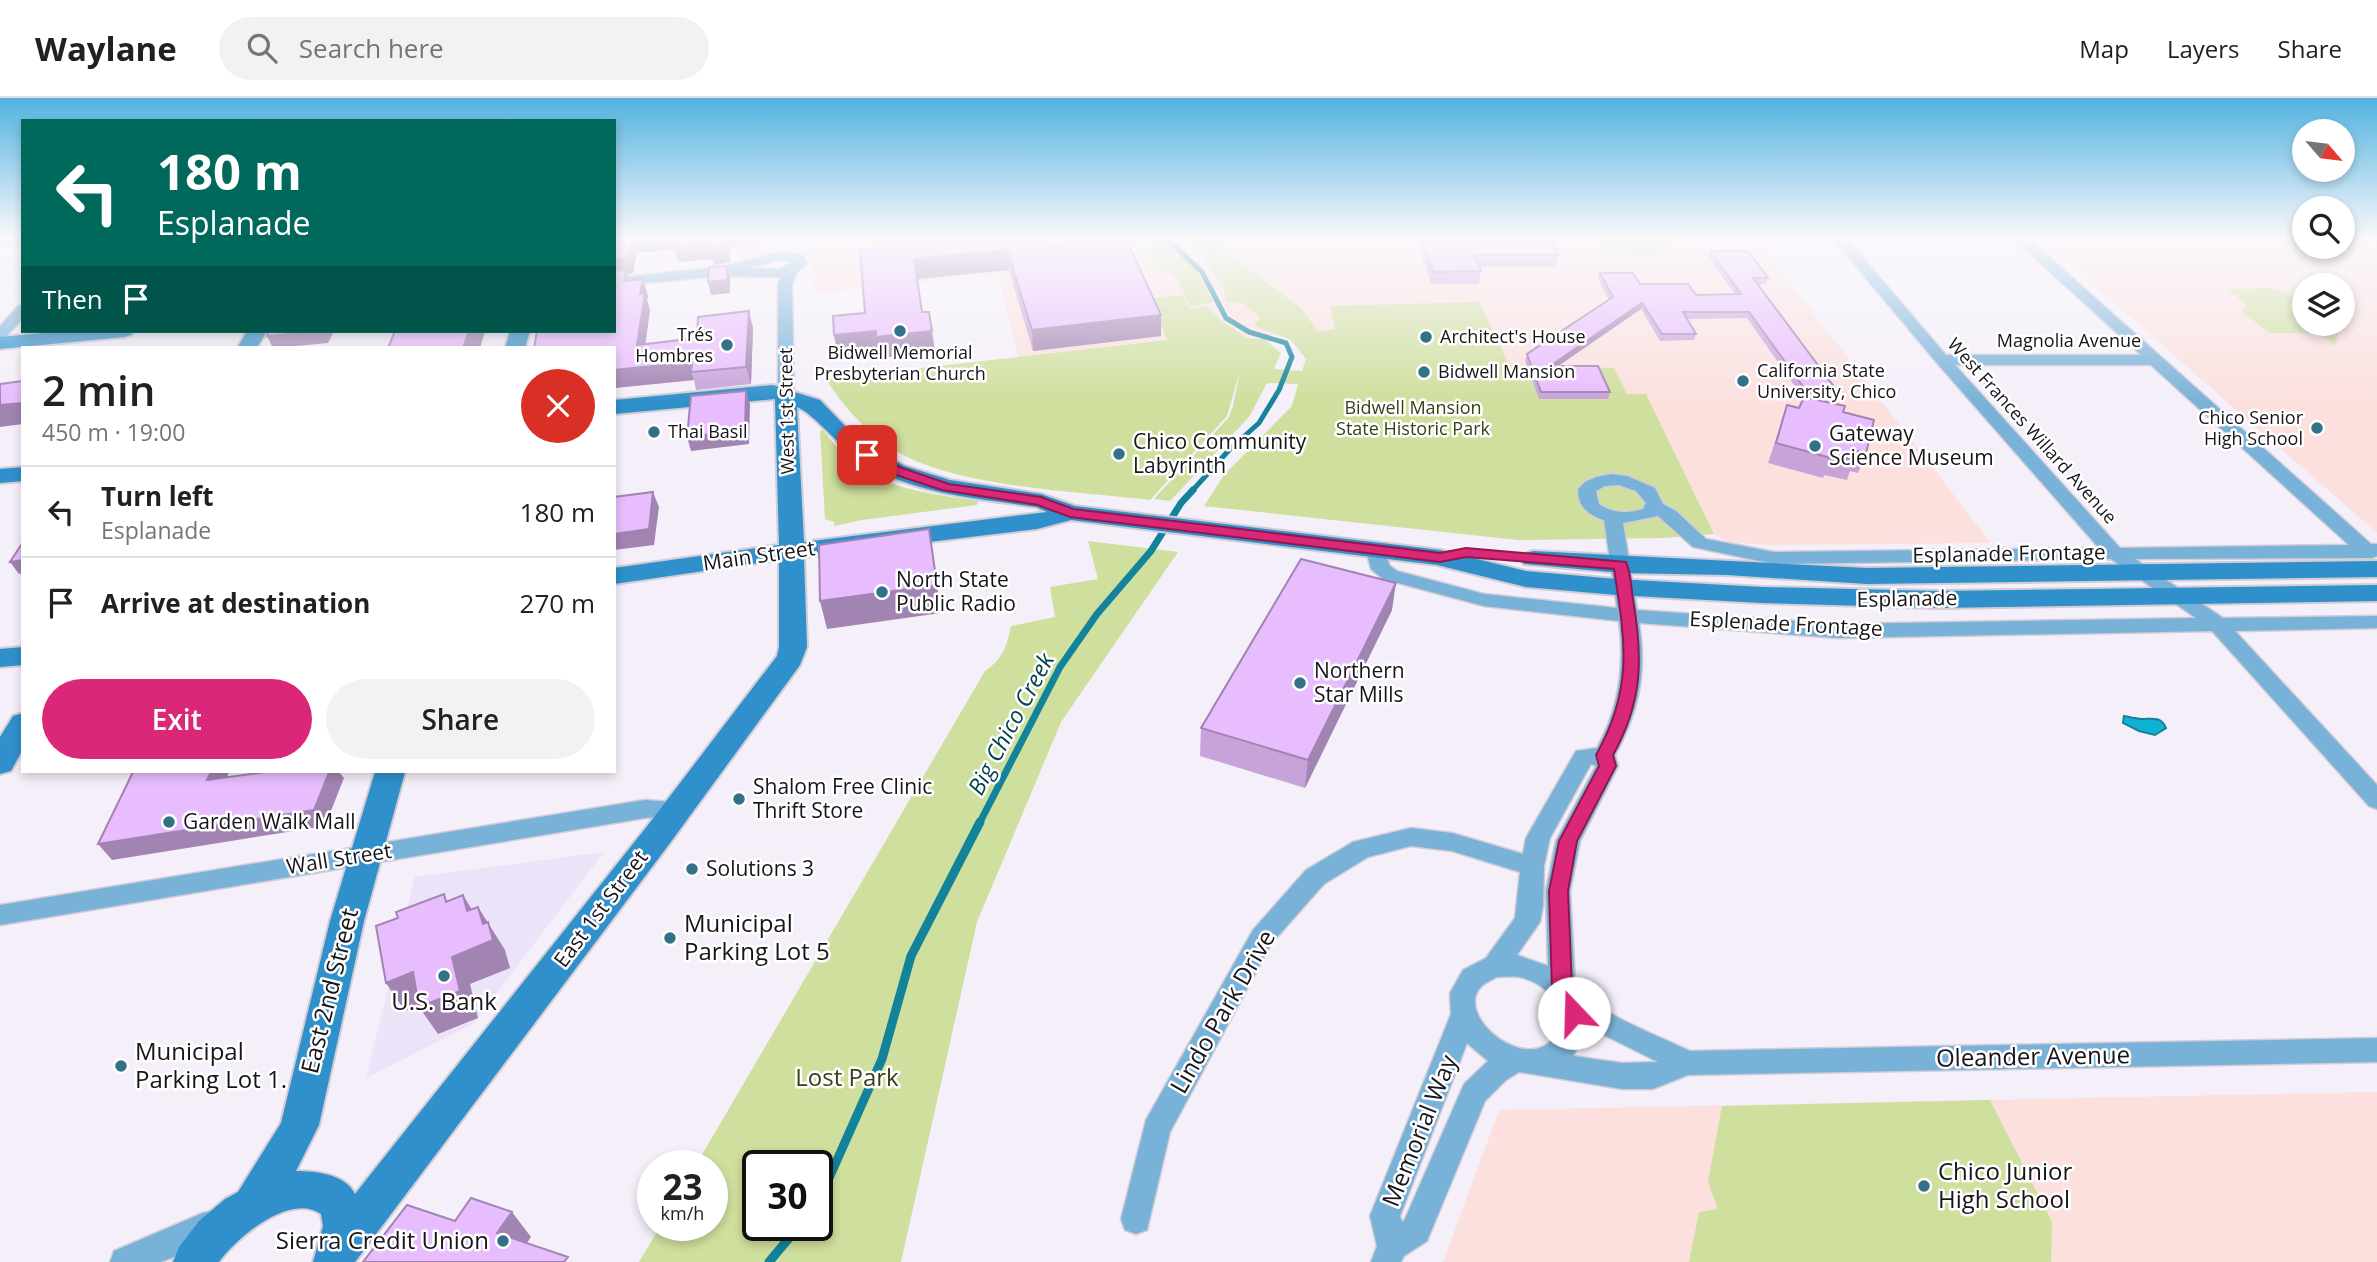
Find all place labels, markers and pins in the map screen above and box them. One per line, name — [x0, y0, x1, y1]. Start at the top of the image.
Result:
place label: Trés Hombres — [635, 322, 713, 367]
marker: Bidwell Memorial Presbyterian Church — [892, 323, 908, 339]
place label: Architect's House — [1440, 324, 1586, 348]
marker: Architect's House — [1418, 329, 1434, 345]
marker: Trés Hombres — [719, 337, 735, 353]
place label: Bidwell Memorial Presbyterian Church — [814, 340, 986, 385]
place label: California State University, Chico — [1757, 358, 1896, 403]
place label: Bidwell Mansion — [1438, 359, 1575, 383]
marker: Bidwell Mansion — [1416, 364, 1432, 380]
marker: California State University, Chico — [1735, 373, 1751, 389]
place label: Chico Senior High School — [2198, 405, 2304, 450]
place label: Thai Basil — [668, 419, 747, 443]
place label: Gateway Science Museum — [1829, 419, 1994, 471]
marker: Chico Senior High School — [2309, 420, 2325, 436]
marker: Thai Basil — [646, 424, 662, 440]
pin — [837, 425, 897, 485]
place label: Chico Community Labyrinth — [1133, 427, 1307, 479]
marker: Gateway Science Museum — [1807, 438, 1823, 454]
marker: Chico Community Labyrinth — [1111, 446, 1127, 462]
place label: North State Public Radio — [896, 565, 1016, 617]
marker: North State Public Radio — [874, 584, 890, 600]
place label: Northern Star Mills — [1314, 656, 1405, 708]
marker: Northern Star Mills — [1292, 675, 1308, 691]
place label: Shalom Free Clinic Thrift Store — [753, 772, 932, 824]
marker: Shalom Free Clinic Thrift Store — [731, 791, 747, 807]
place label: Garden Walk Mall — [183, 807, 356, 835]
marker: Garden Walk Mall — [161, 814, 177, 830]
place label: Solutions 3 — [706, 854, 814, 882]
marker: Solutions 3 — [684, 861, 700, 877]
place label: Municipal Parking Lot 5 — [684, 906, 830, 967]
marker: Municipal Parking Lot 5 — [662, 930, 678, 946]
marker: U.S. Bank — [436, 968, 452, 984]
place label: U.S. Bank — [391, 984, 497, 1017]
place label: Municipal Parking Lot 1. — [135, 1034, 287, 1095]
marker: Municipal Parking Lot 1. — [113, 1058, 129, 1074]
place label: Chico Junior High School — [1938, 1154, 2072, 1215]
marker: Chico Junior High School — [1916, 1178, 1932, 1194]
place label: Sierra Credit Union — [276, 1223, 489, 1256]
marker: Sierra Credit Union — [495, 1233, 511, 1249]

